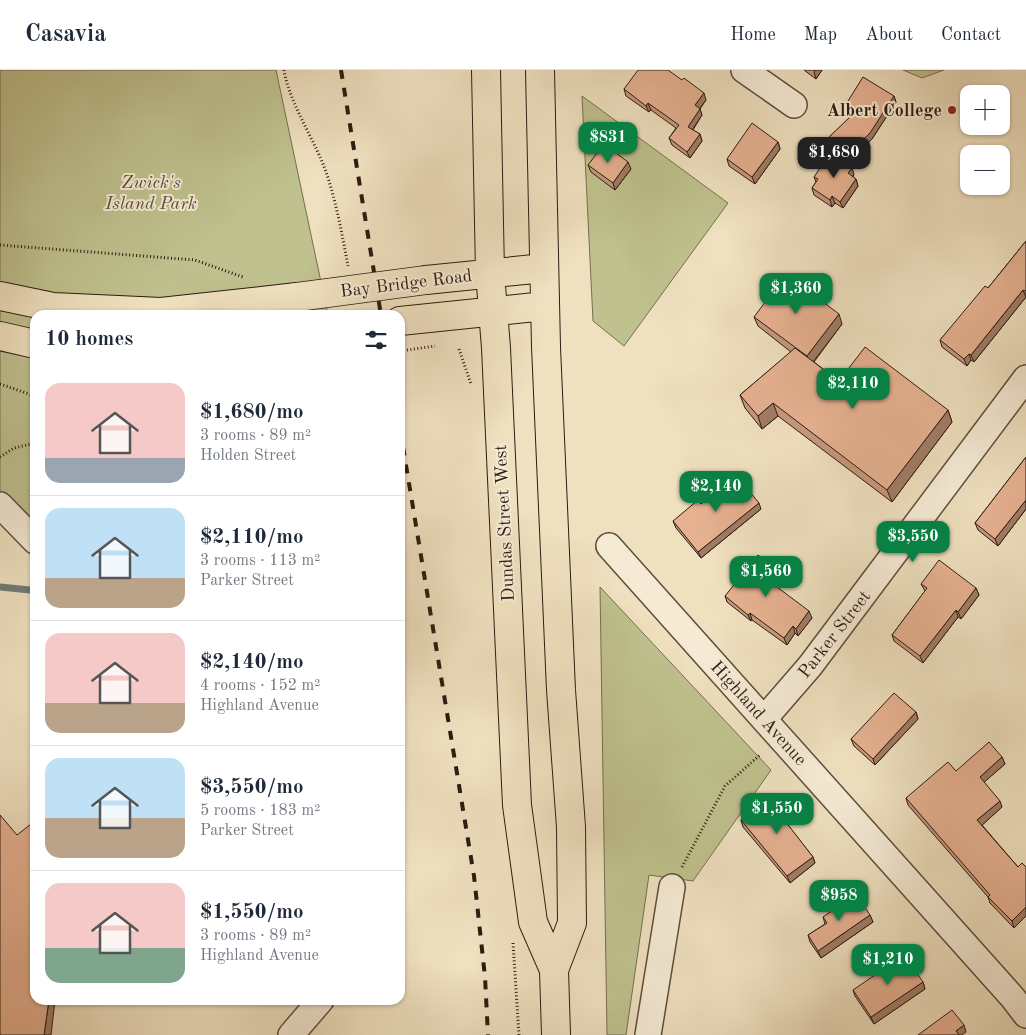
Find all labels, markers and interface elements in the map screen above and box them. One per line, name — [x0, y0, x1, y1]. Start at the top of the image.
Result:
text: Casavia — [25, 23, 106, 47]
text: Home — [730, 26, 776, 44]
text: Map — [804, 26, 837, 44]
text: About — [865, 26, 913, 44]
text: Contact — [941, 26, 1001, 44]
map controls — [960, 85, 1010, 195]
button: + — [960, 85, 1010, 135]
place label: Albert College — [826, 102, 942, 120]
marker: Albert College — [946, 104, 958, 116]
pin: $831 — [578, 122, 638, 164]
text: $831 — [589, 130, 627, 146]
pin: $1,680 — [793, 136, 875, 179]
text: $1,680 — [809, 145, 859, 161]
button: − — [960, 145, 1010, 195]
park label: Zwick's Island Park — [104, 174, 197, 213]
street label: Bay Bridge Road — [339, 267, 473, 301]
pin: $1,360 — [755, 272, 837, 315]
text: $1,360 — [771, 281, 821, 297]
icon: filters — [362, 326, 390, 354]
text: 10 homes — [45, 329, 133, 350]
pin: $2,110 — [812, 368, 894, 410]
text: $2,110 — [828, 376, 878, 392]
text: $1,680/mo — [200, 402, 304, 423]
icon: home — [85, 403, 145, 463]
text: 3 rooms · 89 m² — [200, 428, 311, 444]
street label: Dundas Street West — [492, 444, 518, 602]
text: Holden Street — [200, 448, 296, 464]
pin: $2,140 — [675, 470, 757, 513]
text: $2,140 — [691, 479, 741, 495]
pin: $3,550 — [872, 520, 954, 563]
text: $2,110/mo — [200, 527, 304, 548]
icon: home — [85, 528, 145, 588]
text: $3,550 — [888, 529, 938, 545]
text: 3 rooms · 113 m² — [200, 553, 320, 569]
pin: $1,560 — [725, 556, 807, 598]
text: $1,560 — [741, 564, 791, 580]
text: Parker Street — [200, 573, 294, 589]
street label: Parker Street — [795, 588, 874, 682]
text: $2,140/mo — [200, 652, 304, 673]
icon: home — [85, 653, 145, 713]
street label: Highland Avenue — [707, 658, 810, 769]
text: 4 rooms · 152 m² — [200, 678, 320, 694]
text: Highland Avenue — [200, 698, 319, 714]
text: $3,550/mo — [200, 777, 304, 798]
icon: home — [85, 778, 145, 838]
pin: $1,550 — [736, 792, 818, 835]
text: $1,550 — [752, 801, 802, 817]
text: 5 rooms · 183 m² — [200, 803, 320, 819]
text: Parker Street — [200, 823, 294, 839]
pin: $958 — [809, 880, 869, 922]
text: $958 — [820, 888, 858, 904]
text: $1,550/mo — [200, 902, 304, 923]
icon: home — [85, 903, 145, 963]
text: 3 rooms · 89 m² — [200, 928, 311, 944]
pin: $1,210 — [847, 944, 929, 986]
text: Highland Avenue — [200, 948, 319, 964]
text: $1,210 — [863, 952, 913, 968]

